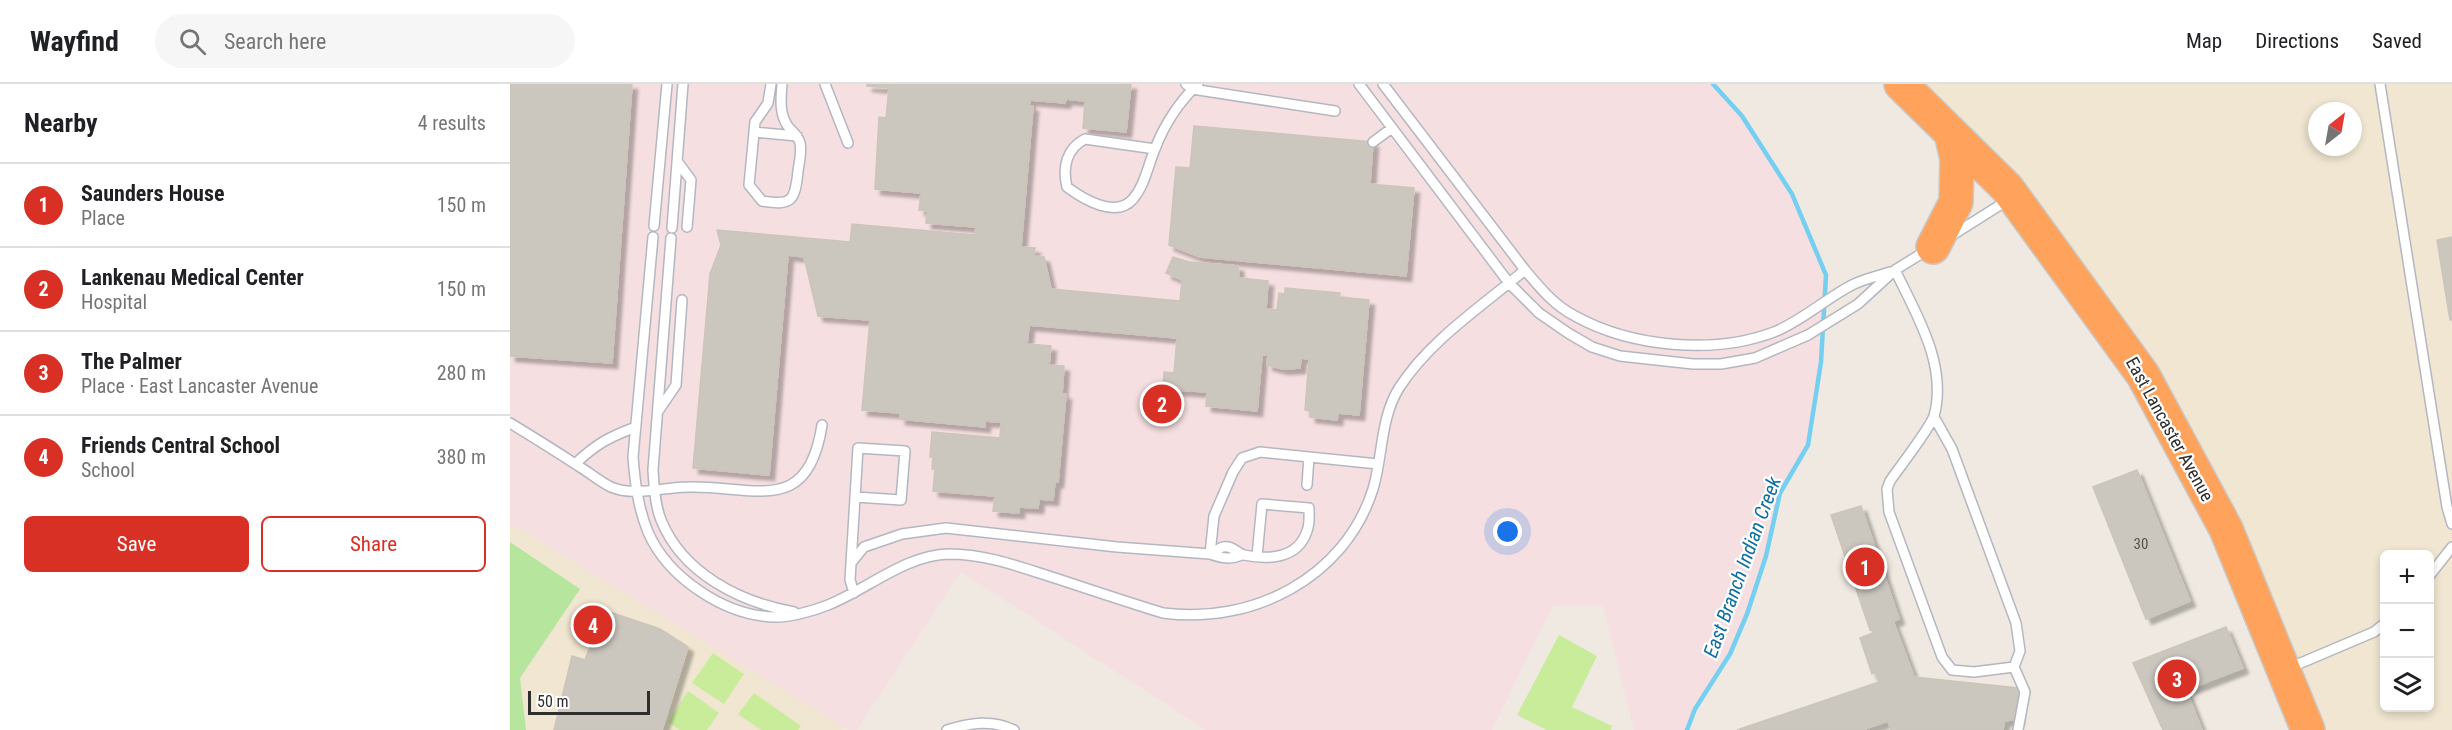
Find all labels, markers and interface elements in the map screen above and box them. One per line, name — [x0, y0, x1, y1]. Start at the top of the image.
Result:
search box — [155, 14, 575, 68]
text: Wayfind — [30, 25, 119, 58]
icon: search — [176, 25, 209, 58]
text: Search here — [224, 29, 326, 54]
text: Map — [2186, 29, 2222, 53]
text: Directions — [2255, 29, 2339, 53]
text: Saved — [2372, 29, 2422, 53]
north arrow — [2308, 102, 2362, 156]
text: Nearby — [24, 108, 98, 138]
text: 4 results — [418, 111, 486, 135]
text: Saunders House — [81, 181, 224, 206]
text: 1 — [38, 193, 49, 217]
text: 150 m — [437, 193, 486, 217]
text: Place — [81, 206, 125, 230]
text: Lankenau Medical Center — [81, 265, 304, 290]
text: 2 — [38, 277, 49, 301]
text: 150 m — [437, 277, 486, 301]
text: Hospital — [81, 290, 147, 314]
text: The Palmer — [81, 349, 182, 374]
street label: East Lancaster Avenue — [2122, 353, 2218, 505]
text: 3 — [38, 361, 49, 385]
text: 280 m — [437, 361, 486, 385]
text: Place · East Lancaster Avenue — [81, 374, 318, 398]
pin: 2 — [1142, 382, 1182, 426]
text: Friends Central School — [81, 433, 280, 458]
text: 4 — [38, 445, 49, 469]
text: 380 m — [437, 445, 486, 469]
text: School — [81, 458, 135, 482]
water label: East Branch Indian Creek — [1698, 472, 1786, 661]
button: Save — [24, 516, 249, 572]
button: Share — [261, 516, 486, 572]
your location — [1493, 517, 1522, 546]
house number: 30 — [2134, 535, 2148, 553]
pin: 1 — [1846, 544, 1884, 590]
map controls — [2380, 550, 2434, 712]
button: + — [2380, 550, 2434, 604]
pin: 4 — [574, 602, 613, 648]
button: − — [2380, 604, 2434, 658]
pin: 3 — [2158, 656, 2196, 702]
button: layers — [2380, 658, 2434, 712]
scale bar — [528, 688, 650, 716]
text: 50 m — [537, 692, 569, 711]

